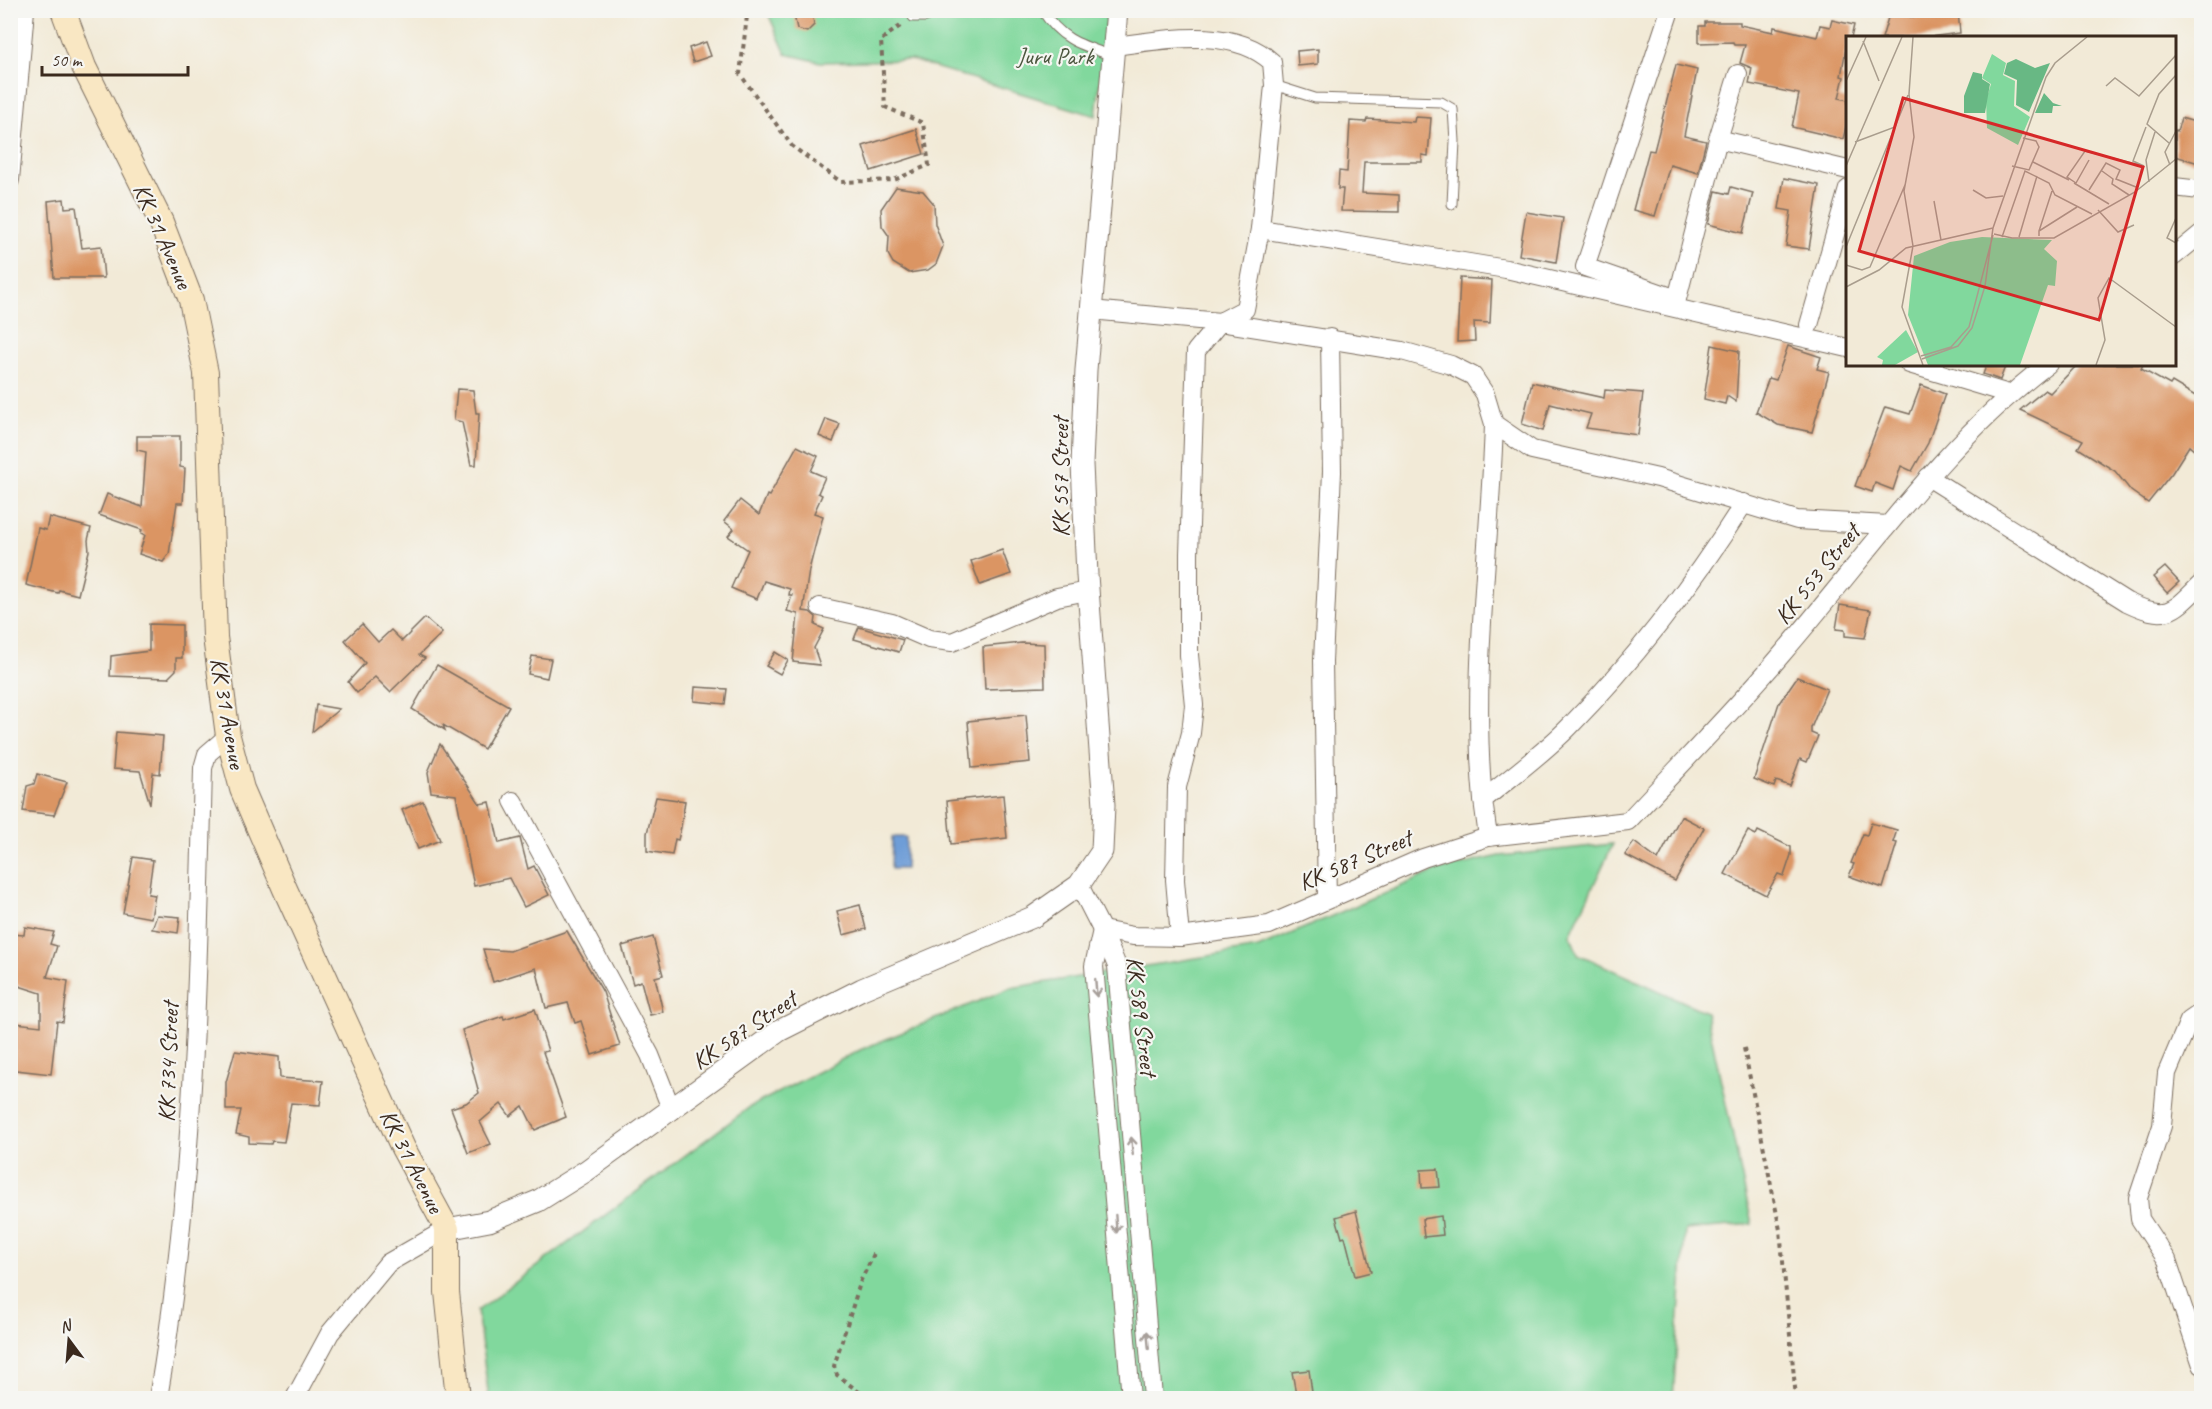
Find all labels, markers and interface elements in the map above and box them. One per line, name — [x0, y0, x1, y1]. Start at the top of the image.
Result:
inset map — [1846, 36, 2176, 366]
scale bar — [42, 39, 188, 77]
park label: Juru Park — [1016, 41, 1095, 71]
text: 50 m — [51, 49, 84, 71]
street label: KK 31 Avenue — [126, 179, 200, 295]
street label: KK 557 Street — [1045, 414, 1075, 537]
street label: KK 553 Street — [1768, 516, 1868, 630]
street label: KK 31 Avenue — [203, 655, 253, 773]
street label: KK 587 Street — [1294, 822, 1419, 897]
street label: KK 589 Street — [1120, 955, 1165, 1080]
one-way arrow — [1091, 977, 1102, 997]
street label: KK 587 Street — [686, 982, 805, 1076]
street label: KK 734 Street — [151, 998, 185, 1123]
street label: KK 31 Avenue — [373, 1104, 452, 1220]
one-way arrow — [1126, 1136, 1137, 1156]
one-way arrow — [1111, 1213, 1122, 1233]
north arrow — [39, 1310, 99, 1370]
text: N — [58, 1315, 76, 1338]
one-way arrow — [1142, 1331, 1153, 1351]

